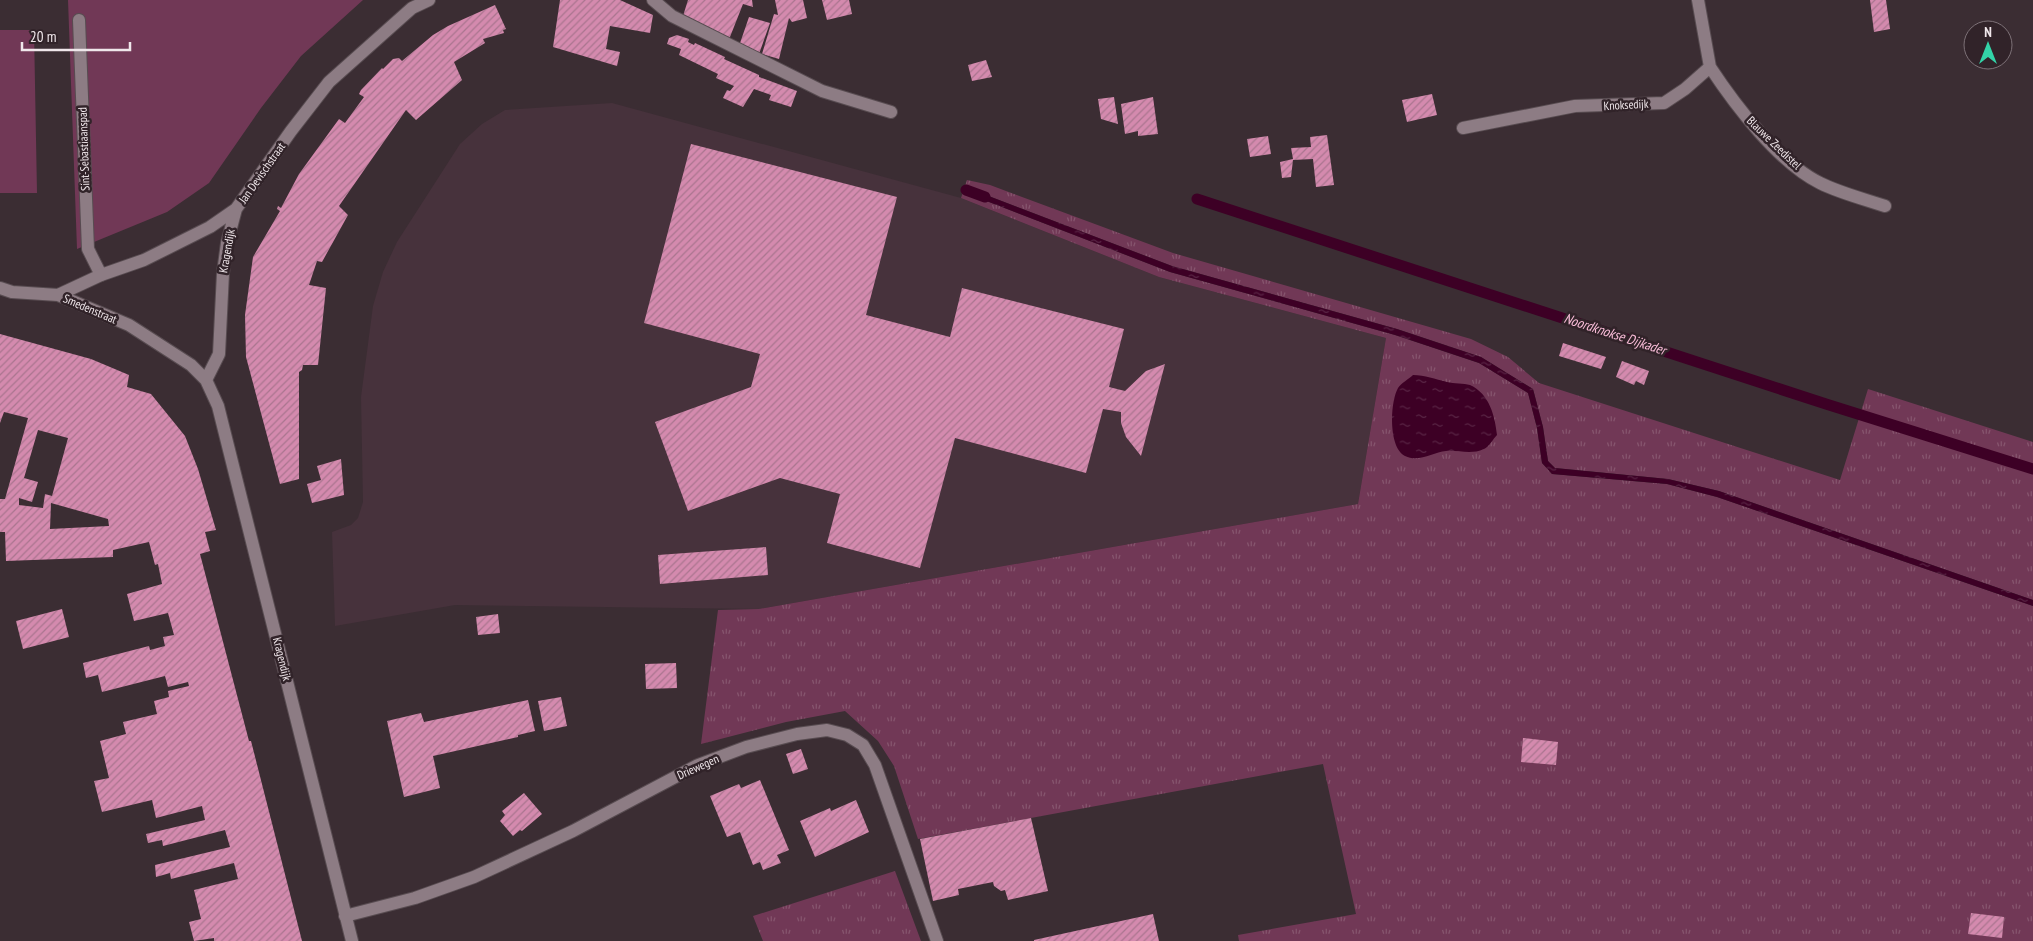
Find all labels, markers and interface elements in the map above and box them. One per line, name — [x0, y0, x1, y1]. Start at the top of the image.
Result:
scale bar — [22, 20, 130, 52]
north arrow — [1963, 20, 2013, 70]
text: N — [1984, 23, 1992, 41]
text: 20 m — [30, 27, 56, 46]
street label: Knoksedijk — [1603, 96, 1649, 113]
street label: Sint-Sebastiaanspad — [75, 107, 92, 191]
street label: Blauwe Zeedistel — [1744, 113, 1805, 173]
street label: Jan Devischstraat — [235, 139, 288, 207]
street label: Kragendijk — [215, 228, 238, 274]
street label: Smedenstraat — [61, 291, 120, 327]
water label: Noordknokse Dijkader — [1562, 309, 1670, 360]
street label: Kragendijk — [270, 636, 295, 682]
street label: Driewegen — [675, 751, 721, 782]

